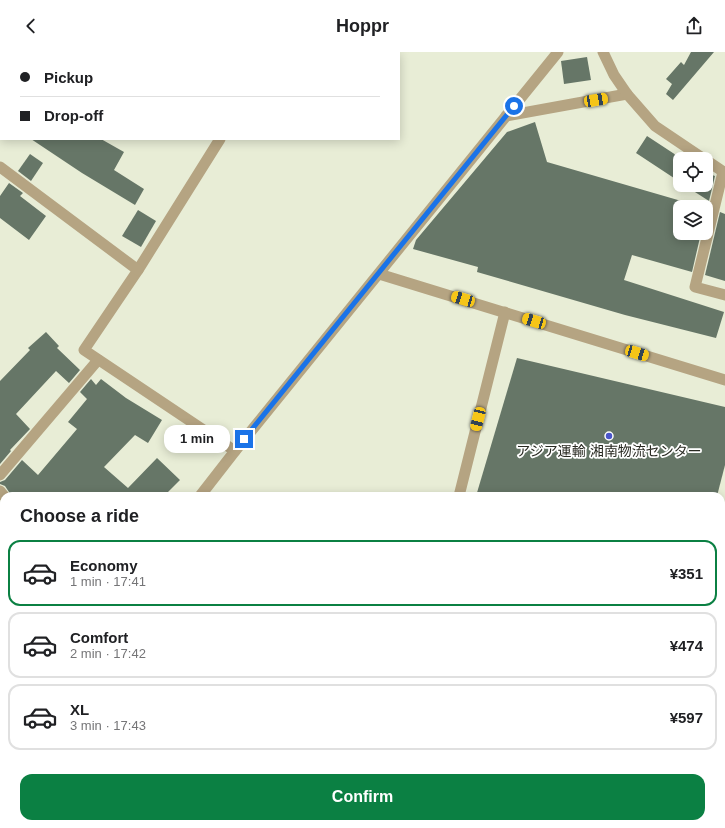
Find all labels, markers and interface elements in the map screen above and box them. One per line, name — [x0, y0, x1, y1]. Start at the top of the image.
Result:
icon: back — [20, 15, 42, 37]
icon: share — [683, 15, 705, 37]
text: Hoppr — [336, 16, 389, 36]
text: Pickup — [44, 69, 93, 86]
car — [583, 92, 609, 108]
route start — [505, 97, 523, 115]
text: Drop-off — [44, 107, 103, 124]
map controls — [673, 152, 713, 240]
button: locate — [673, 152, 713, 192]
button: layers — [673, 200, 713, 240]
car — [450, 290, 476, 308]
car — [521, 312, 547, 330]
car — [624, 344, 650, 362]
car — [469, 406, 487, 432]
callout: 1 min — [164, 425, 230, 453]
route end — [235, 430, 253, 448]
text: 1 min — [180, 431, 214, 446]
marker: アジア運輸 湘南物流センター — [604, 431, 614, 441]
place label: アジア運輸 湘南物流センター — [516, 443, 702, 459]
text: Choose a ride — [20, 506, 139, 526]
icon: car — [22, 555, 58, 591]
text: Economy — [70, 557, 138, 574]
text: ¥351 — [670, 565, 703, 582]
text: 1 min · 17:41 — [70, 574, 146, 589]
icon: car — [22, 627, 58, 663]
text: Comfort — [70, 629, 128, 646]
text: ¥474 — [670, 637, 703, 654]
text: 2 min · 17:42 — [70, 646, 146, 661]
icon: car — [22, 699, 58, 735]
text: XL — [70, 701, 89, 718]
text: ¥597 — [670, 709, 703, 726]
text: 3 min · 17:43 — [70, 718, 146, 733]
button: Confirm — [20, 774, 705, 820]

